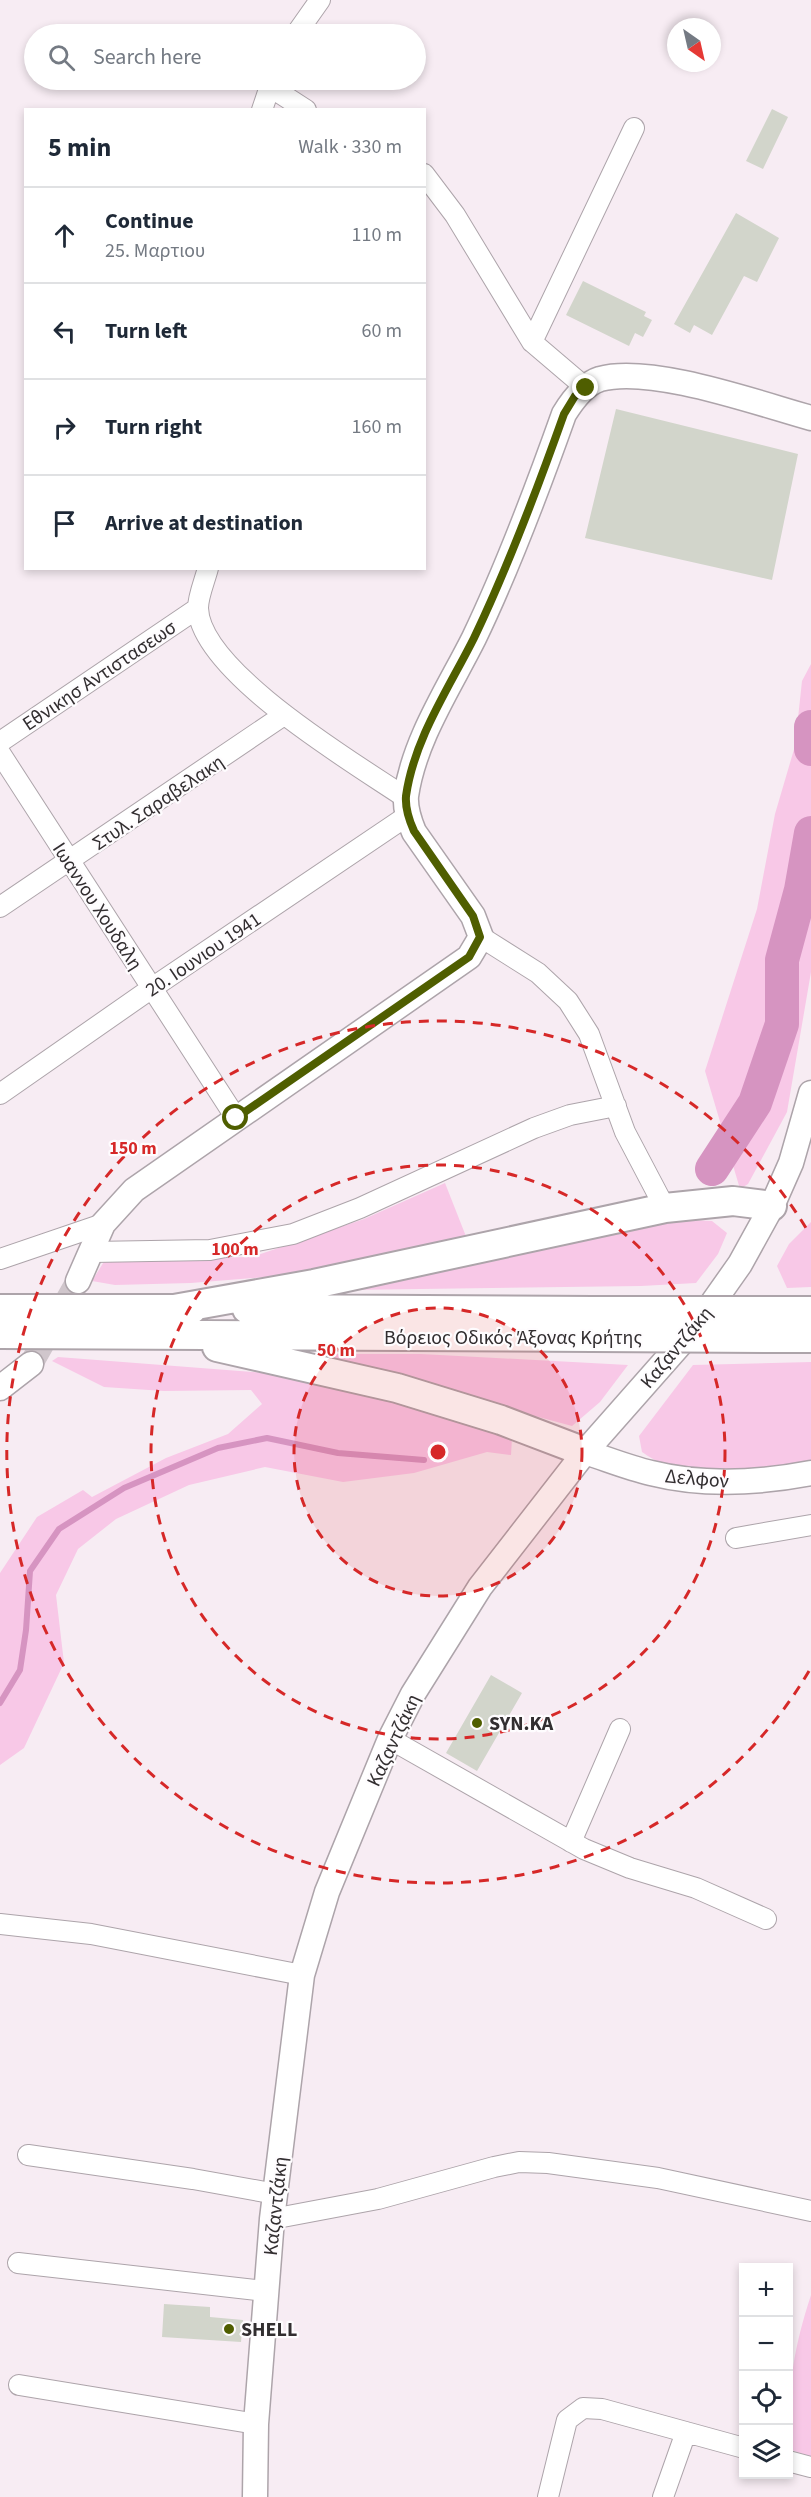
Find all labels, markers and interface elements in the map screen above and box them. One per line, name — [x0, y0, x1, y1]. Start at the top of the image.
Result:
north arrow — [667, 18, 721, 72]
search box — [24, 24, 426, 90]
icon: search — [45, 41, 78, 74]
text: Search here — [93, 41, 201, 73]
text: 5 min — [48, 129, 111, 166]
text: Walk · 330 m — [298, 133, 402, 161]
text: Continue — [105, 205, 194, 237]
icon: ahead — [48, 219, 81, 252]
text: 110 m — [352, 221, 402, 249]
text: 25. Μαρτιου — [105, 237, 205, 265]
icon: left — [48, 315, 81, 348]
text: Turn left — [105, 315, 187, 347]
text: 60 m — [362, 317, 402, 345]
route end — [572, 374, 598, 400]
icon: right — [48, 411, 81, 444]
text: Turn right — [105, 411, 202, 443]
text: 160 m — [352, 413, 402, 441]
icon: arrive — [48, 507, 81, 540]
text: Arrive at destination — [105, 507, 303, 539]
street label: Εθνικησ Αντιστασεωσ — [17, 614, 182, 738]
street label: Στυλ. Σαραβελακη — [87, 748, 230, 857]
street label: Ιωαννου Χουδαλη — [45, 837, 149, 976]
street label: 20. Ιουνιου 1941 — [140, 906, 267, 1004]
route start — [222, 1104, 248, 1130]
text: 150 m — [109, 1136, 157, 1161]
text: 100 m — [211, 1237, 259, 1262]
street label: Καζαντζάκη — [634, 1301, 719, 1395]
street label: Βόρειος Οδικός Άξονας Κρήτης — [384, 1324, 642, 1352]
text: 50 m — [317, 1338, 355, 1363]
centre of rings — [428, 1442, 448, 1462]
street label: Δελφον — [664, 1462, 730, 1496]
street label: Καζαντζάκη — [360, 1689, 428, 1791]
place label: SYN.KA — [489, 1710, 554, 1738]
marker: SYN.KA — [470, 1716, 484, 1730]
street label: Καζαντζάκη — [257, 2155, 295, 2257]
map controls — [739, 2263, 793, 2479]
button: + — [739, 2263, 793, 2317]
place label: SHELL — [241, 2316, 297, 2344]
button: − — [739, 2317, 793, 2371]
marker: SHELL — [222, 2322, 236, 2336]
button: locate — [739, 2371, 793, 2425]
button: layers — [739, 2425, 793, 2479]

